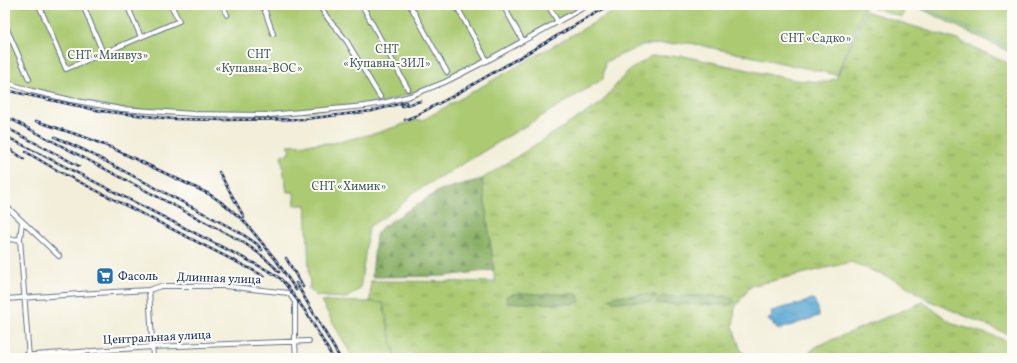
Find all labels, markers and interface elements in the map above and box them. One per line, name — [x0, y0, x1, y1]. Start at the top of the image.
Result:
park label: СНТ «Садко» — [781, 31, 851, 47]
park label: СНТ «Купавна-ЗИЛ» — [343, 42, 431, 72]
park label: СНТ «Купавна-ВОС» — [215, 47, 303, 77]
park label: СНТ «Минвуз» — [68, 48, 148, 64]
park label: СНТ «Химик» — [312, 179, 386, 195]
supermarket icon: Фасоль — [95, 266, 115, 286]
place label: Фасоль — [118, 269, 158, 285]
street label: Длинная улица — [176, 270, 262, 288]
street label: Центральная улица — [102, 327, 212, 349]

